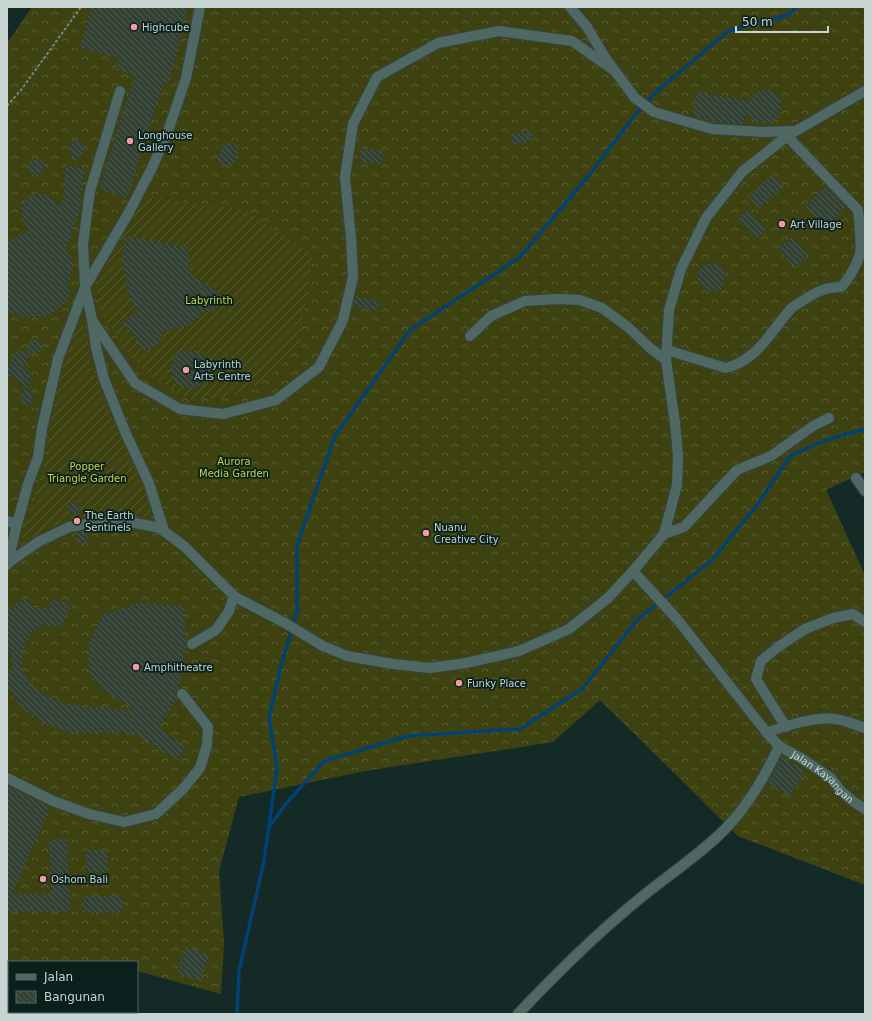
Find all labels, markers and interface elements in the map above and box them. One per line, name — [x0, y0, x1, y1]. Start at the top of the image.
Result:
scale bar — [736, 8, 828, 34]
text: 50 m — [742, 15, 773, 29]
marker: Highcube — [129, 22, 139, 32]
place label: Highcube — [142, 22, 189, 33]
place label: Longhouse Gallery — [138, 130, 192, 153]
marker: Longhouse Gallery — [125, 136, 135, 146]
marker: Art Village — [777, 219, 787, 229]
place label: Art Village — [790, 219, 842, 230]
park label: Labyrinth — [185, 295, 233, 306]
place label: Labyrinth Arts Centre — [194, 359, 251, 382]
marker: Labyrinth Arts Centre — [181, 365, 191, 375]
park label: Aurora Media Garden — [199, 456, 269, 479]
park label: Popper Triangle Garden — [46, 461, 127, 484]
place label: The Earth Sentinels — [84, 510, 134, 533]
marker: The Earth Sentinels — [72, 516, 82, 526]
place label: Nuanu Creative City — [434, 522, 499, 545]
marker: Nuanu Creative City — [421, 528, 431, 538]
marker: Amphitheatre — [131, 662, 141, 672]
place label: Amphitheatre — [144, 662, 213, 673]
marker: Funky Place — [454, 678, 464, 688]
place label: Funky Place — [467, 678, 526, 689]
street label: Jalan Kayangan — [789, 748, 856, 805]
marker: Oshom Bali — [38, 874, 48, 884]
place label: Oshom Bali — [51, 874, 108, 885]
legend — [8, 961, 138, 1013]
text: Jalan — [43, 970, 73, 984]
text: Bangunan — [44, 990, 105, 1004]

